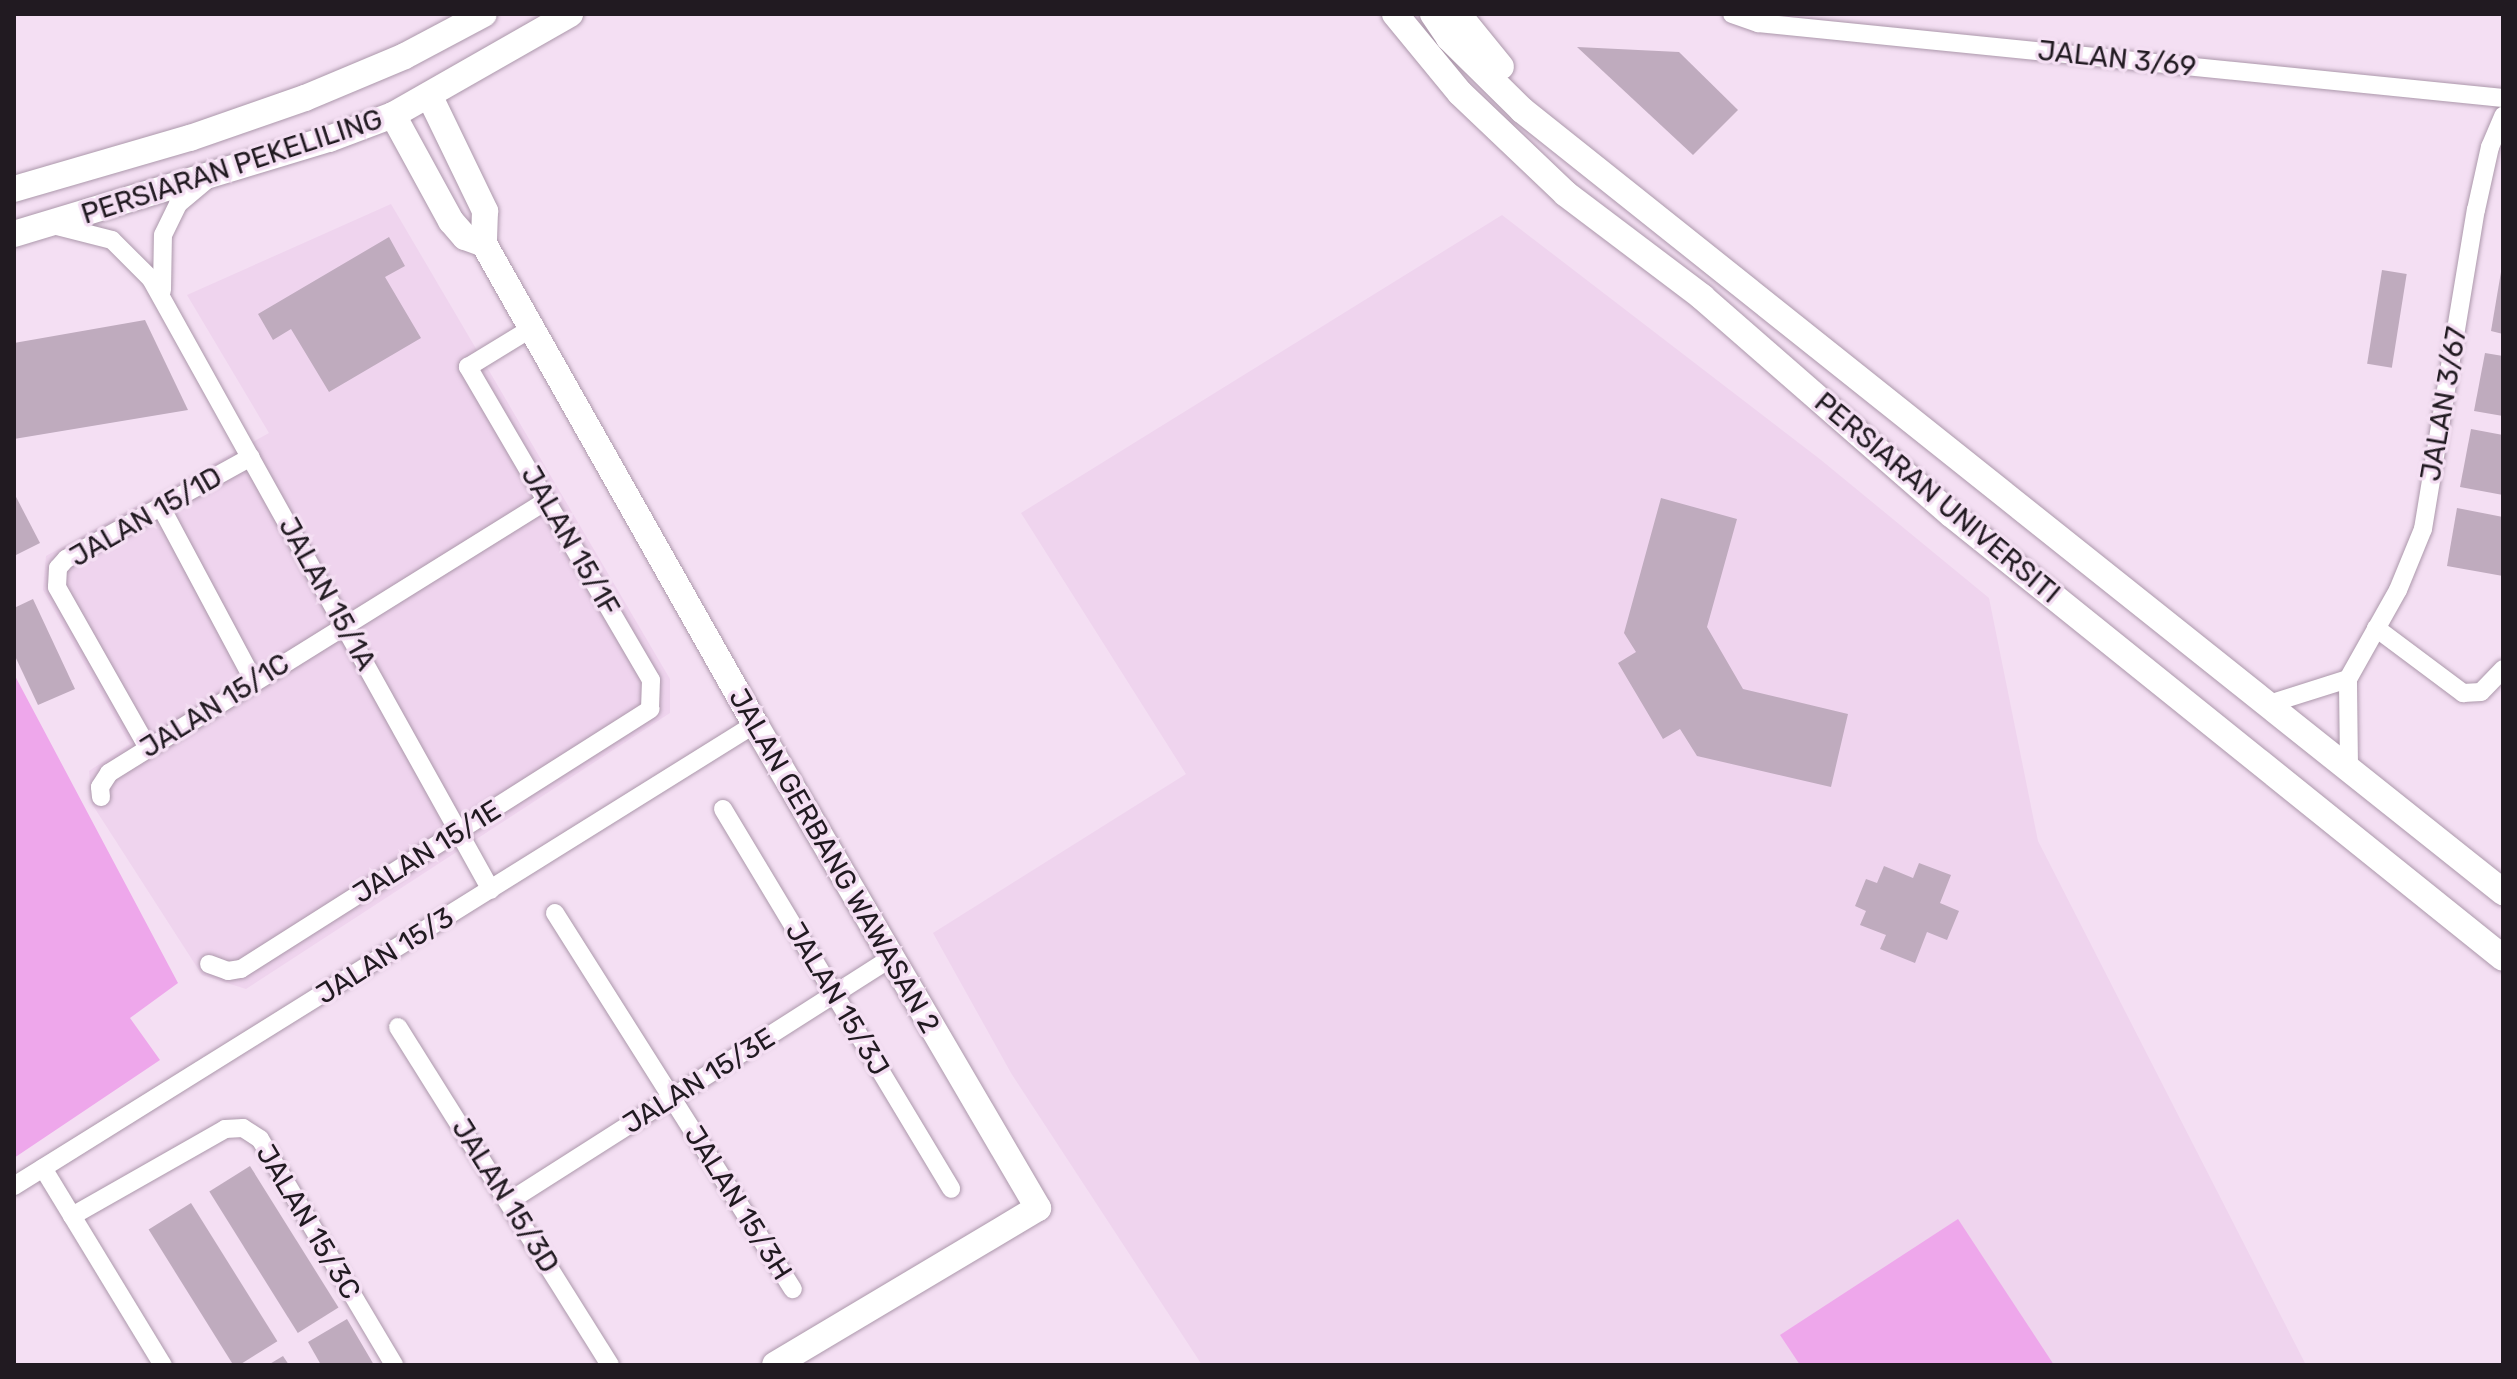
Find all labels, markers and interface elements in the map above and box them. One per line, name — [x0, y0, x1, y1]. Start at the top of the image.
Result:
street label: JALAN 3/69 — [2036, 34, 2198, 84]
street label: PERSIARAN PEKELILING — [77, 102, 387, 232]
street label: JALAN 3/67 — [2414, 324, 2474, 484]
street label: PERSIARAN UNIVERSITI — [1808, 386, 2066, 610]
street label: JALAN 15/1D — [64, 460, 228, 574]
street label: JALAN 15/1F — [514, 460, 626, 622]
street label: JALAN 15/1A — [271, 512, 383, 676]
street label: JALAN 15/1C — [134, 647, 296, 765]
street label: JALAN GERBANG WAWASAN 2 — [721, 683, 947, 1039]
street label: JALAN 15/1E — [347, 793, 507, 911]
street label: JALAN 15/3 — [310, 900, 460, 1012]
street label: JALAN 15/3J — [778, 916, 896, 1082]
street label: JALAN 15/3E — [617, 1021, 781, 1141]
street label: JALAN 15/3D — [444, 1113, 566, 1279]
street label: JALAN 15/3H — [677, 1120, 799, 1286]
street label: JALAN 15/3C — [249, 1139, 367, 1305]

